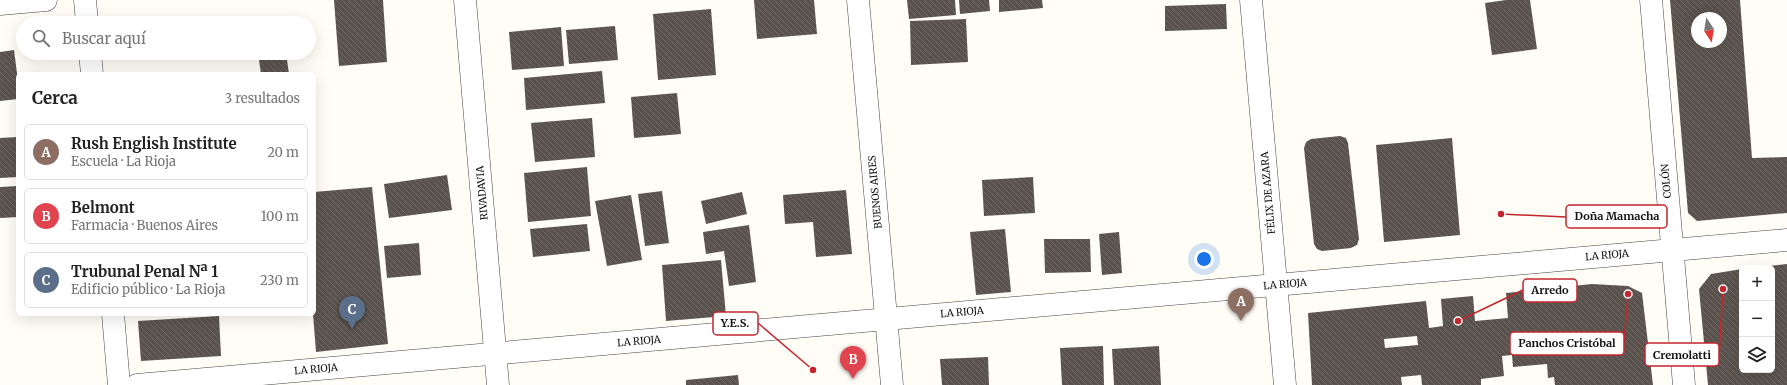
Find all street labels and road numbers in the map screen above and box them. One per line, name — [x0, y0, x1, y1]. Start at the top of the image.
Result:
street label: FÉLIX DE AZARA — [1257, 150, 1278, 235]
street label: BUENOS AIRES — [865, 155, 885, 229]
street label: COLÓN — [1657, 163, 1674, 199]
street label: RIVADAVIA — [473, 164, 491, 221]
street label: LA RIOJA — [1585, 247, 1630, 263]
street label: LA RIOJA — [1263, 276, 1308, 292]
street label: LA RIOJA — [940, 304, 985, 320]
street label: LA RIOJA — [617, 333, 662, 349]
street label: LA RIOJA — [294, 361, 339, 377]

